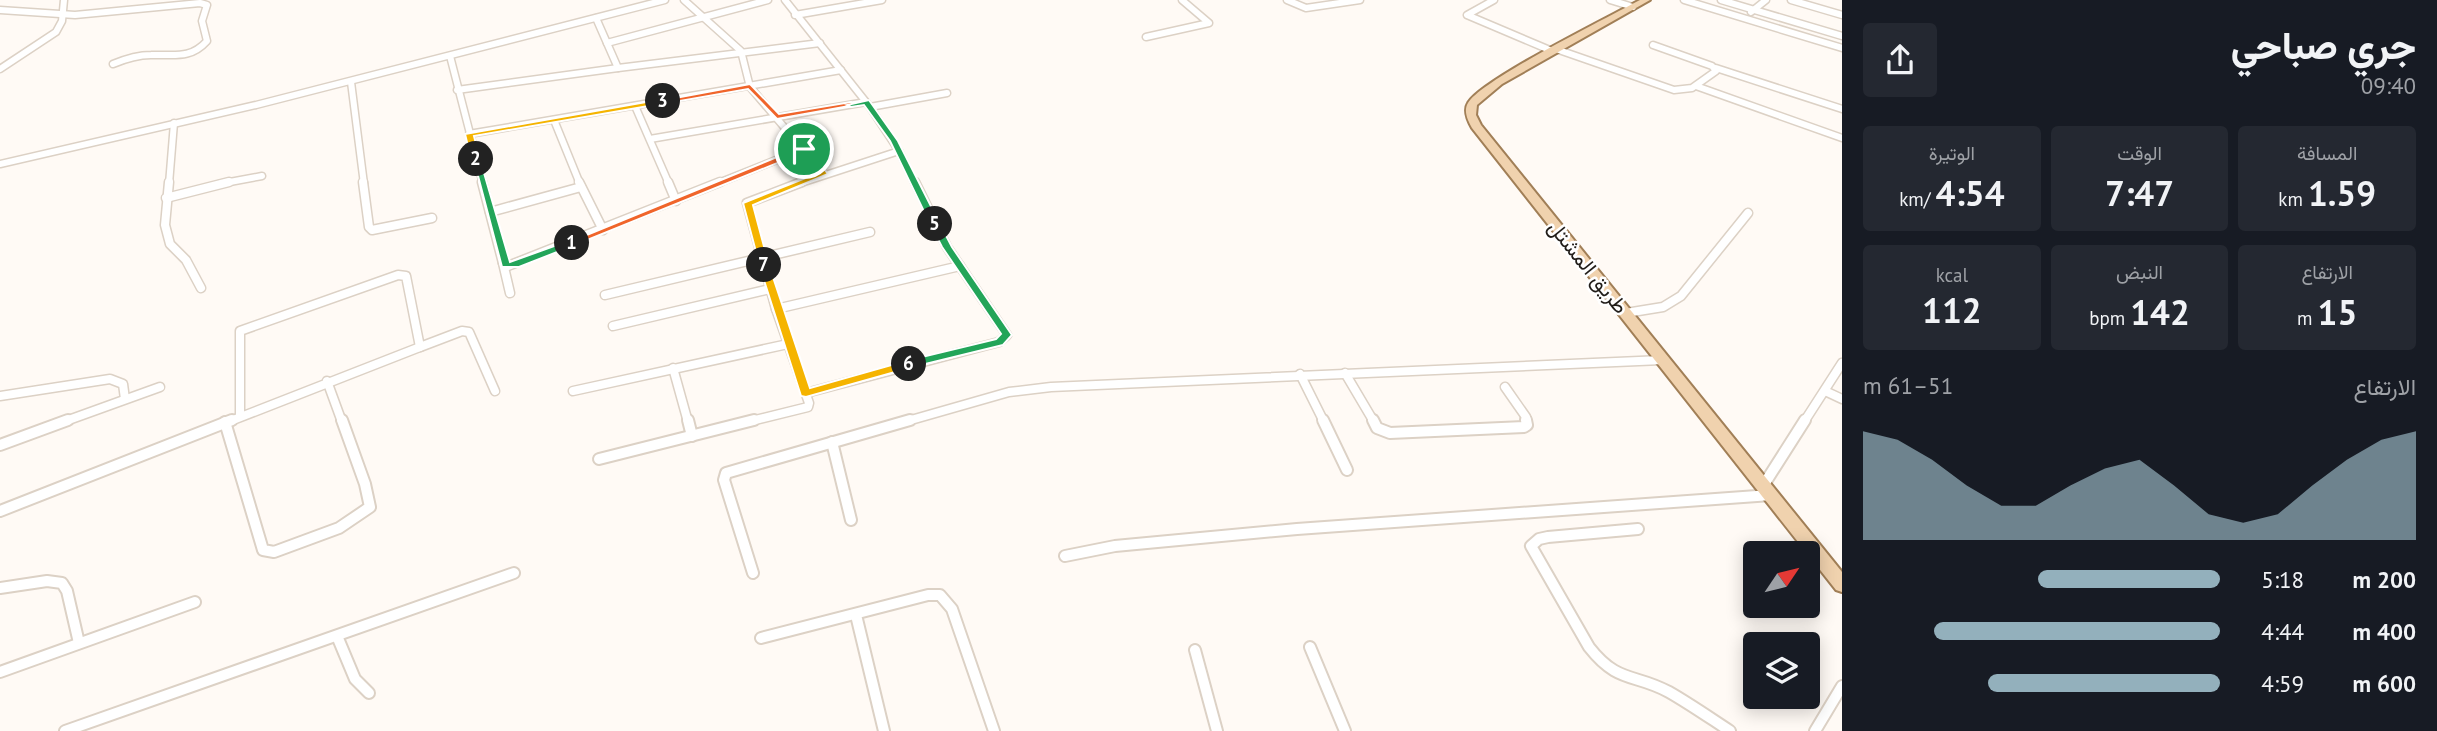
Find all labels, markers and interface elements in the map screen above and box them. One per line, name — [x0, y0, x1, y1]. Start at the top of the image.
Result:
text: جري صباحي — [2231, 20, 2416, 69]
button: share — [1863, 23, 1937, 97]
text: 09:40 — [2361, 71, 2416, 100]
pin: 3 — [646, 84, 680, 119]
text: 3 — [657, 88, 668, 112]
pin — [774, 119, 834, 179]
icon: arrive — [785, 130, 823, 168]
text: الوتيرة — [1929, 141, 1975, 165]
text: الوقت — [2117, 141, 2162, 165]
text: المسافة — [2297, 141, 2357, 165]
pin: 2 — [458, 142, 494, 176]
text: 2 — [470, 146, 481, 170]
text: 4:54 — [1936, 170, 2004, 216]
text: 7:47 — [2105, 170, 2174, 216]
text: 1.59 — [2308, 170, 2376, 216]
text: /km — [1899, 187, 1936, 211]
text: km — [2278, 187, 2308, 211]
pin: 5 — [918, 206, 953, 242]
text: 5 — [929, 211, 940, 235]
street label: طريق المشتل — [1542, 214, 1634, 319]
pin: 1 — [554, 226, 590, 260]
text: 1 — [566, 230, 577, 254]
pin: 7 — [746, 247, 782, 282]
text: 7 — [758, 252, 769, 276]
text: النبض — [2116, 260, 2163, 284]
text: الارتفاع — [2301, 260, 2353, 284]
text: kcal — [1936, 263, 1968, 287]
text: 112 — [1922, 287, 1982, 333]
text: 142 — [2130, 289, 2190, 335]
text: 15 — [2318, 289, 2357, 335]
text: bpm — [2089, 306, 2130, 330]
text: m — [2297, 306, 2318, 330]
pin: 6 — [892, 346, 926, 382]
text: 6 — [903, 351, 914, 375]
text: 51–61 m — [1863, 371, 1953, 400]
text: الارتفاع — [2354, 372, 2416, 401]
north arrow — [1743, 541, 1820, 618]
map controls — [1743, 541, 1820, 709]
text: 5:18 — [2261, 565, 2304, 594]
text: 200 m — [2353, 565, 2416, 594]
text: 4:44 — [2261, 617, 2304, 646]
text: 400 m — [2353, 617, 2416, 646]
button: layers — [1743, 632, 1820, 709]
text: 4:59 — [2261, 669, 2304, 698]
text: 600 m — [2353, 669, 2416, 698]

